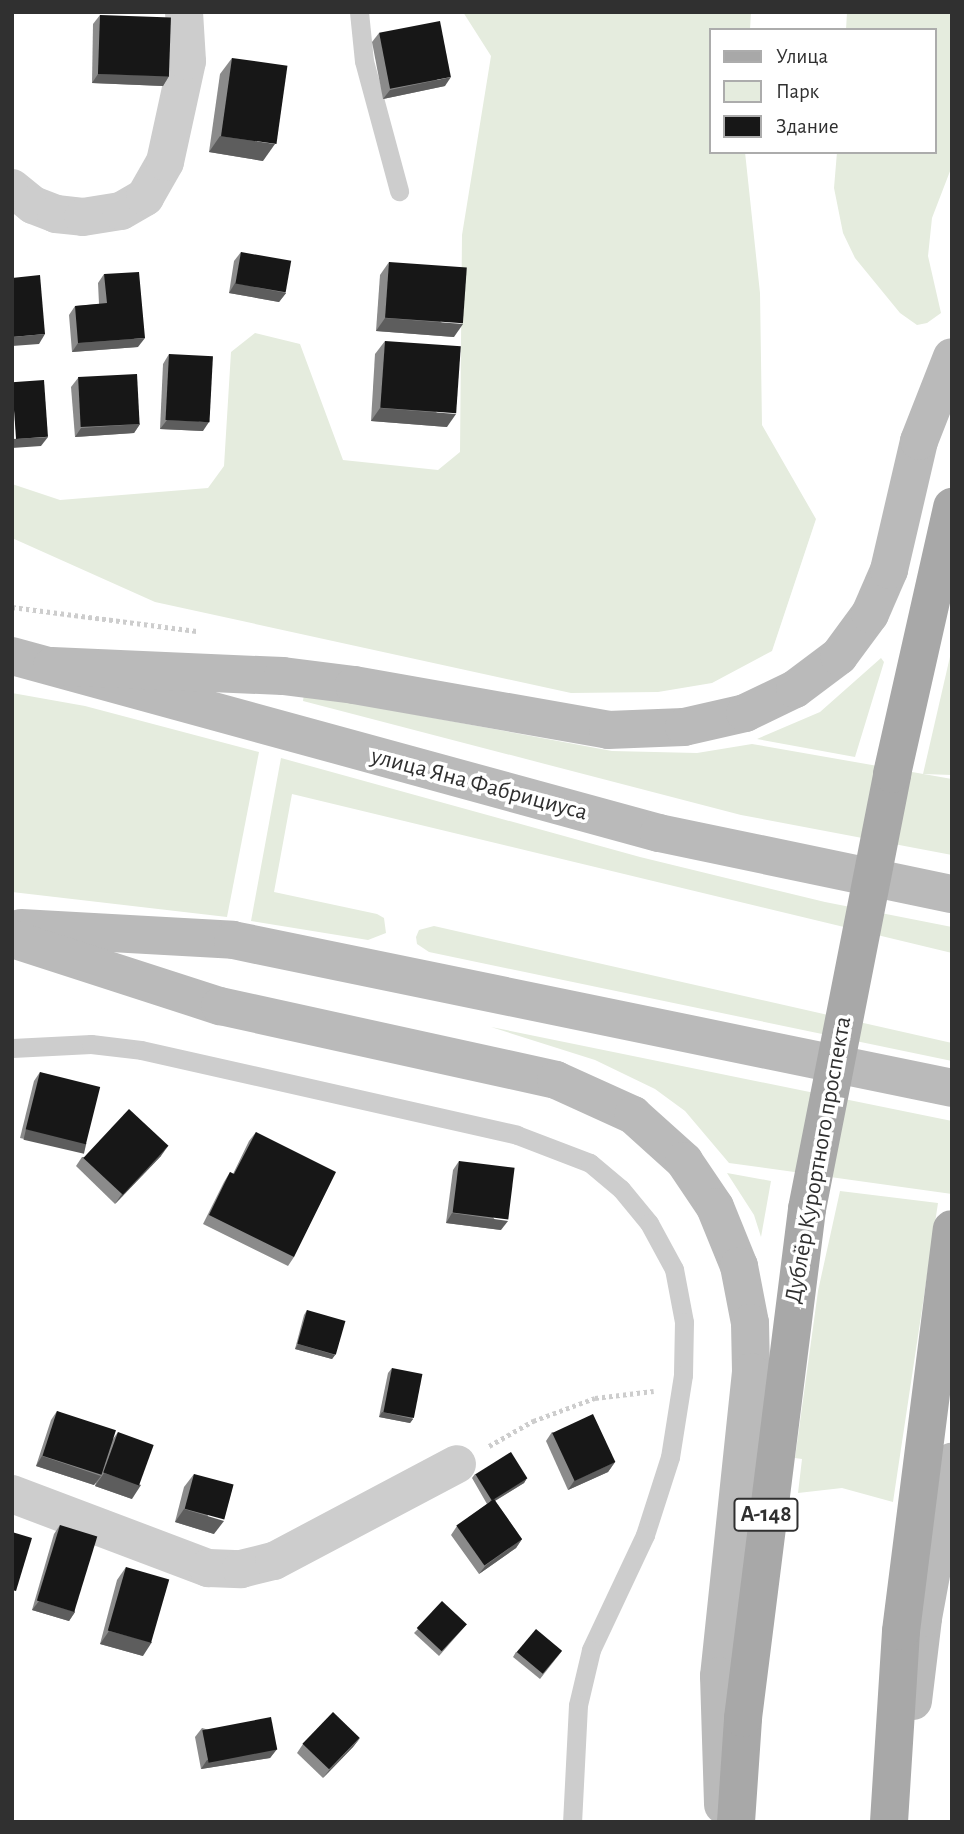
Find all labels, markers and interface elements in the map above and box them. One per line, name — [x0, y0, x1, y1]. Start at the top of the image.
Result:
legend — [708, 28, 936, 154]
text: Улица — [776, 46, 828, 67]
text: Парк — [776, 81, 819, 102]
text: Здание — [776, 116, 839, 137]
street label: улица Яна Фабрициуса — [368, 742, 590, 828]
street label: Дублёр Курортного проспекта — [780, 1014, 858, 1306]
road number: А-148 — [733, 1496, 799, 1534]

